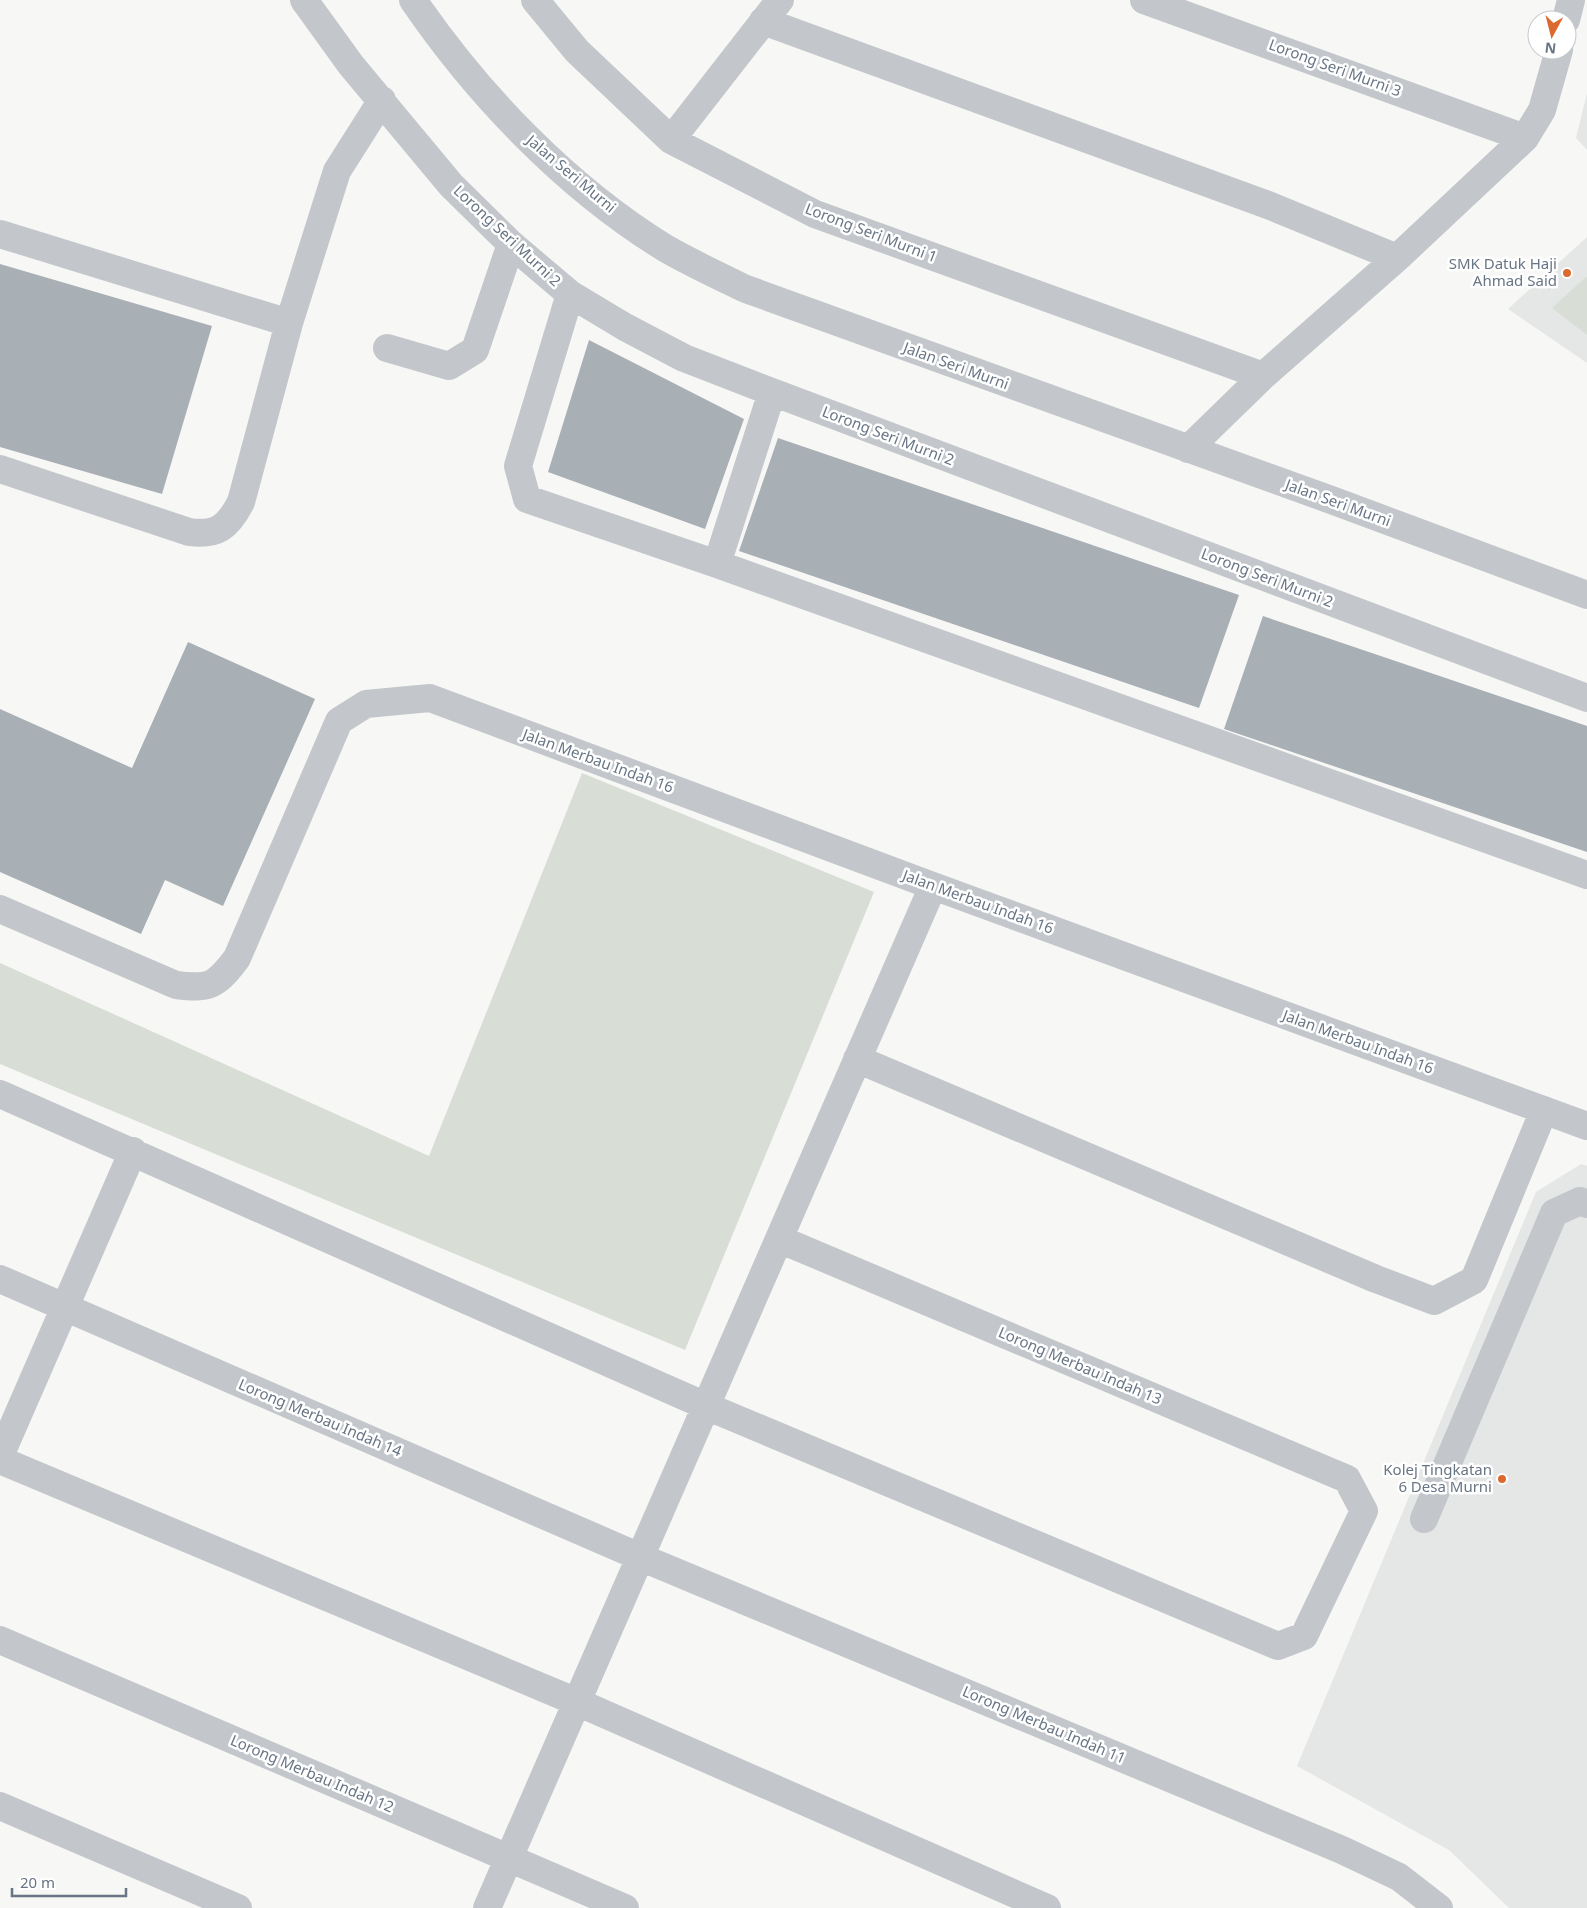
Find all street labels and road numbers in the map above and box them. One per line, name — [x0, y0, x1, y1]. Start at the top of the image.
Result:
street label: Lorong Seri Murni 3 — [1266, 34, 1404, 100]
street label: Jalan Seri Murni — [521, 129, 621, 217]
street label: Lorong Seri Murni 2 — [450, 180, 566, 290]
street label: Lorong Seri Murni 1 — [803, 198, 940, 266]
street label: Jalan Seri Murni — [899, 336, 1012, 393]
street label: Lorong Seri Murni 2 — [820, 401, 957, 469]
street label: Jalan Seri Murni — [1281, 473, 1394, 530]
street label: Lorong Seri Murni 2 — [1199, 543, 1336, 611]
street label: Jalan Merbau Indah 16 — [518, 723, 677, 797]
street label: Jalan Merbau Indah 16 — [898, 864, 1057, 938]
street label: Jalan Merbau Indah 16 — [1278, 1004, 1437, 1078]
street label: Lorong Merbau Indah 13 — [996, 1322, 1165, 1409]
street label: Lorong Merbau Indah 14 — [236, 1374, 406, 1461]
street label: Lorong Merbau Indah 11 — [960, 1681, 1129, 1768]
street label: Lorong Merbau Indah 12 — [228, 1730, 397, 1817]

